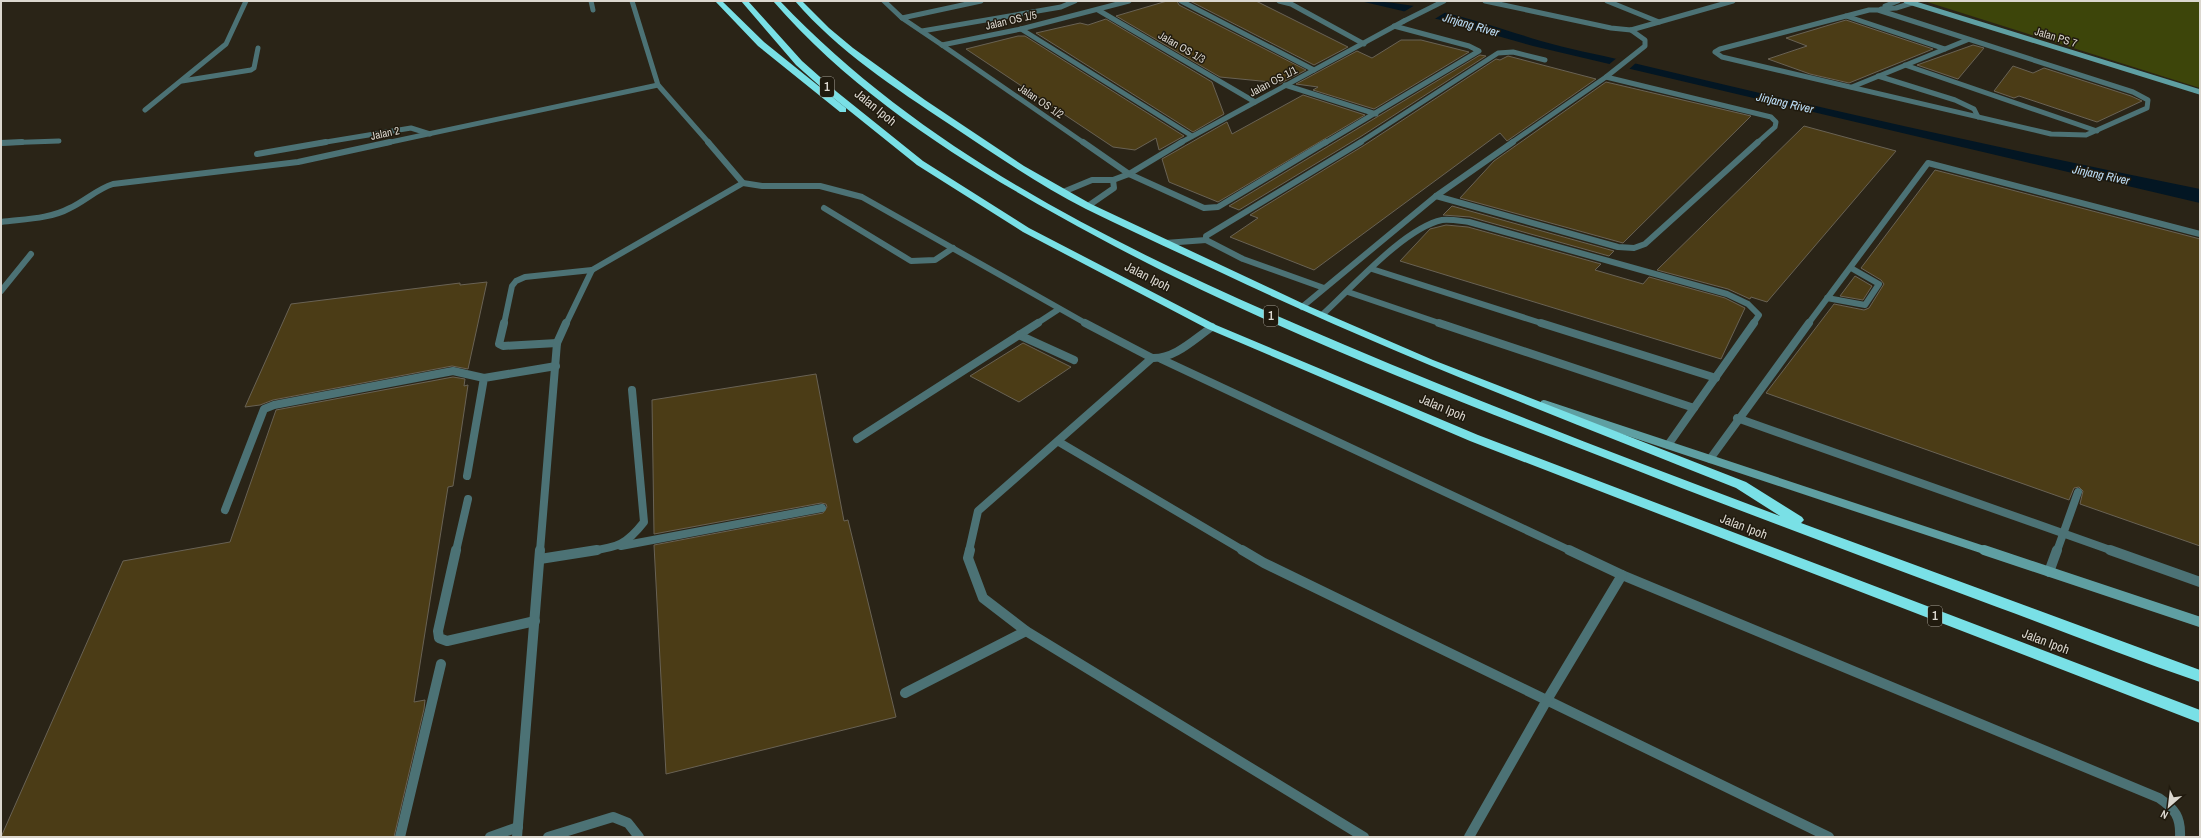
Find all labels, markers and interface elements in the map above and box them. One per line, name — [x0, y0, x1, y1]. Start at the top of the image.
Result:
street label: Jalan OS 1/5 — [984, 7, 1038, 33]
water label: Jinjang River — [1440, 9, 1502, 41]
street label: Jalan PS 7 — [2033, 24, 2079, 50]
street label: Jalan OS 1/3 — [1156, 28, 1208, 66]
street label: Jalan OS 1/1 — [1247, 63, 1299, 99]
road number: 1 — [820, 77, 834, 97]
street label: Jalan OS 1/2 — [1015, 81, 1067, 121]
street label: Jalan Ipoh — [851, 85, 900, 130]
water label: Jinjang River — [1754, 88, 1816, 117]
street label: Jalan 2 — [369, 123, 401, 143]
water label: Jinjang River — [2070, 161, 2132, 189]
street label: Jalan Ipoh — [1122, 258, 1174, 295]
road number: 1 — [1264, 306, 1278, 326]
street label: Jalan Ipoh — [1417, 390, 1469, 425]
street label: Jalan Ipoh — [1718, 510, 1770, 543]
road number: 1 — [1928, 606, 1942, 626]
street label: Jalan Ipoh — [2020, 625, 2072, 658]
north arrow — [2149, 786, 2189, 826]
text: N — [2158, 807, 2170, 823]

